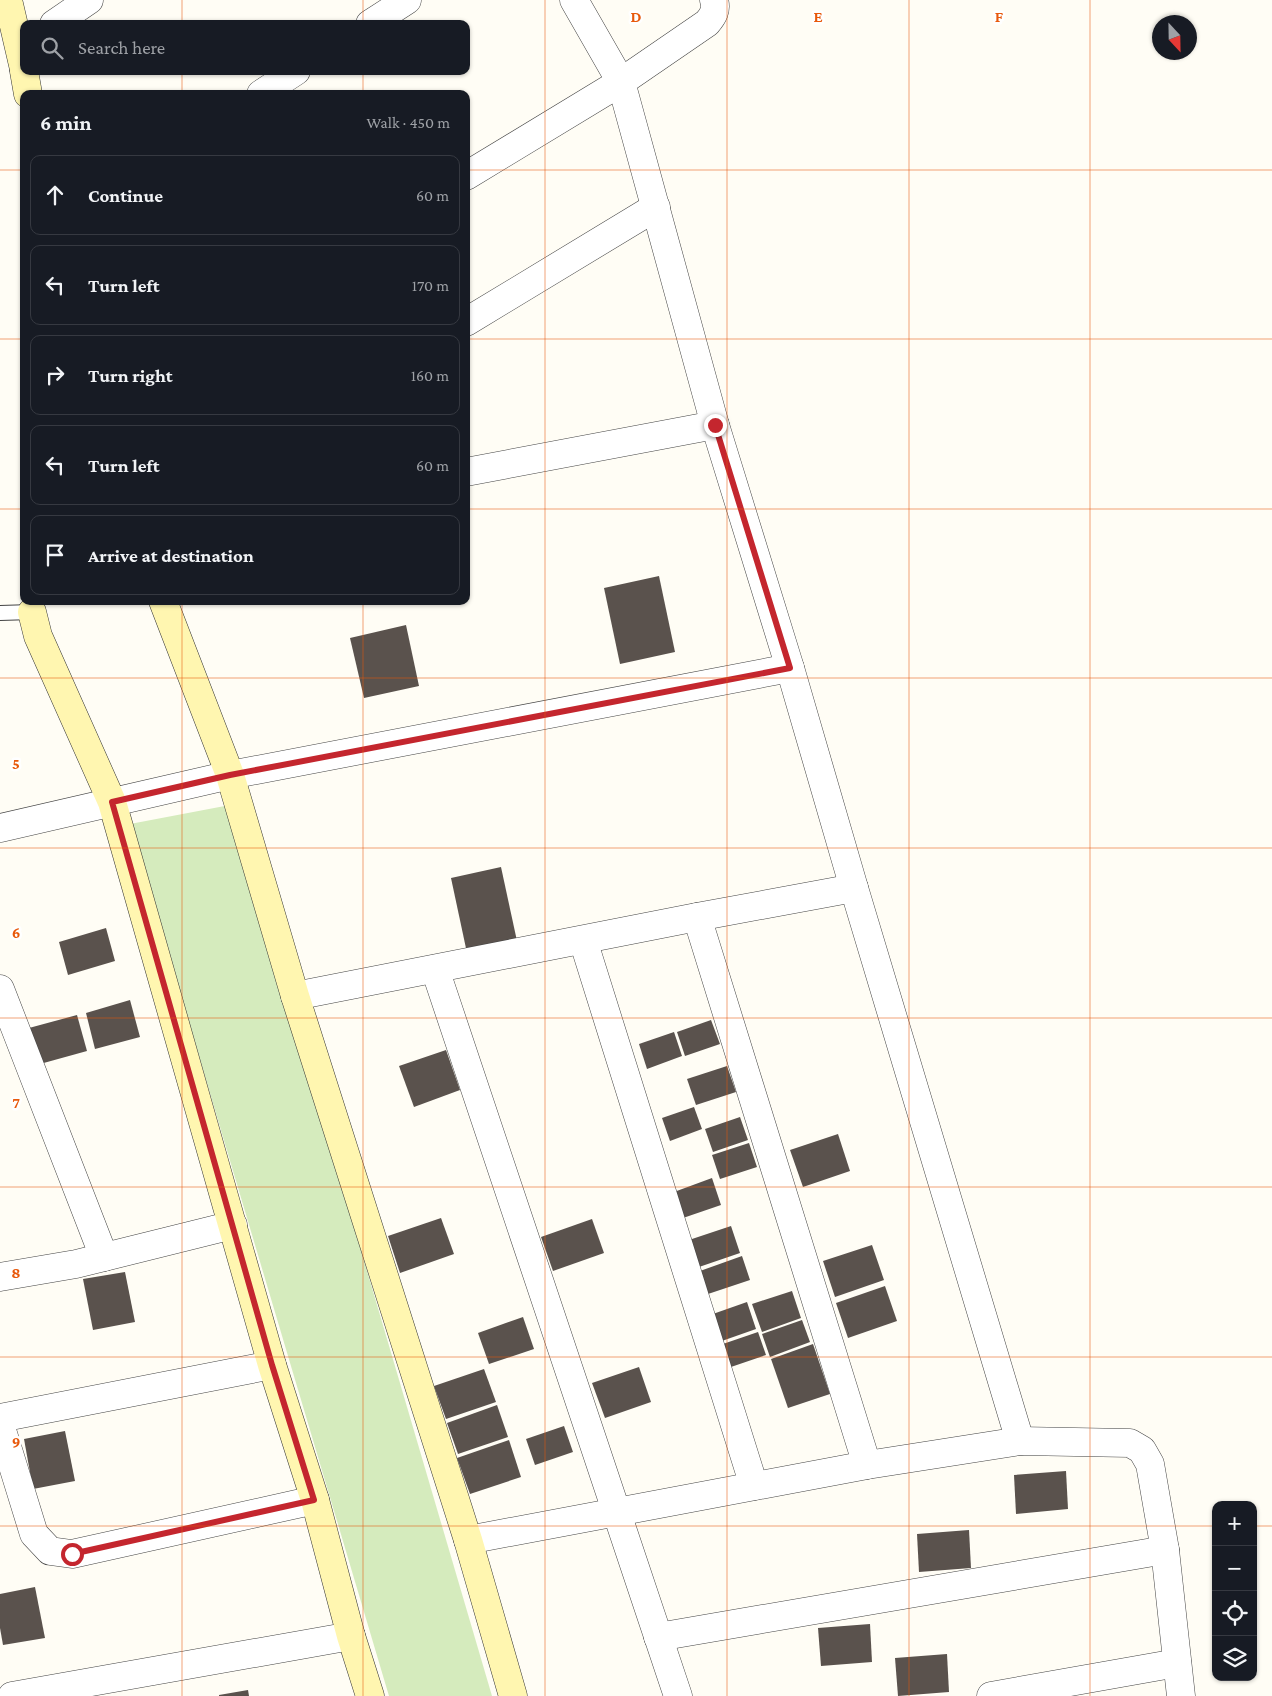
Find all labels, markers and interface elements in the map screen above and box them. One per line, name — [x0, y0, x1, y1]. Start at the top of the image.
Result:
text: D — [630, 8, 642, 25]
text: E — [813, 8, 823, 25]
text: F — [995, 8, 1004, 25]
north arrow — [1152, 15, 1197, 60]
search box — [20, 20, 470, 75]
icon: search — [38, 34, 66, 62]
text: Search here — [78, 37, 165, 58]
text: 6 min — [40, 111, 91, 135]
text: Walk · 450 m — [366, 114, 450, 131]
icon: ahead — [41, 181, 69, 209]
text: Continue — [88, 185, 163, 206]
text: 60 m — [416, 187, 449, 204]
icon: left — [41, 271, 69, 299]
text: Turn left — [88, 275, 160, 296]
text: 170 m — [412, 277, 449, 294]
icon: right — [41, 361, 69, 389]
text: Turn right — [88, 365, 173, 386]
text: 160 m — [411, 367, 449, 384]
route end — [704, 414, 727, 437]
icon: left — [41, 451, 69, 479]
text: Turn left — [88, 455, 160, 476]
text: 60 m — [416, 457, 449, 474]
icon: arrive — [41, 541, 69, 569]
text: Arrive at destination — [88, 545, 254, 566]
text: 5 — [12, 755, 20, 772]
text: 6 — [12, 924, 20, 941]
text: 7 — [12, 1094, 20, 1111]
text: 8 — [11, 1264, 21, 1281]
text: 9 — [12, 1433, 20, 1450]
map controls — [1212, 1501, 1257, 1681]
button: + — [1212, 1501, 1257, 1546]
route start — [61, 1543, 84, 1566]
button: − — [1212, 1546, 1257, 1591]
button: locate — [1212, 1591, 1257, 1636]
button: layers — [1212, 1636, 1257, 1681]

